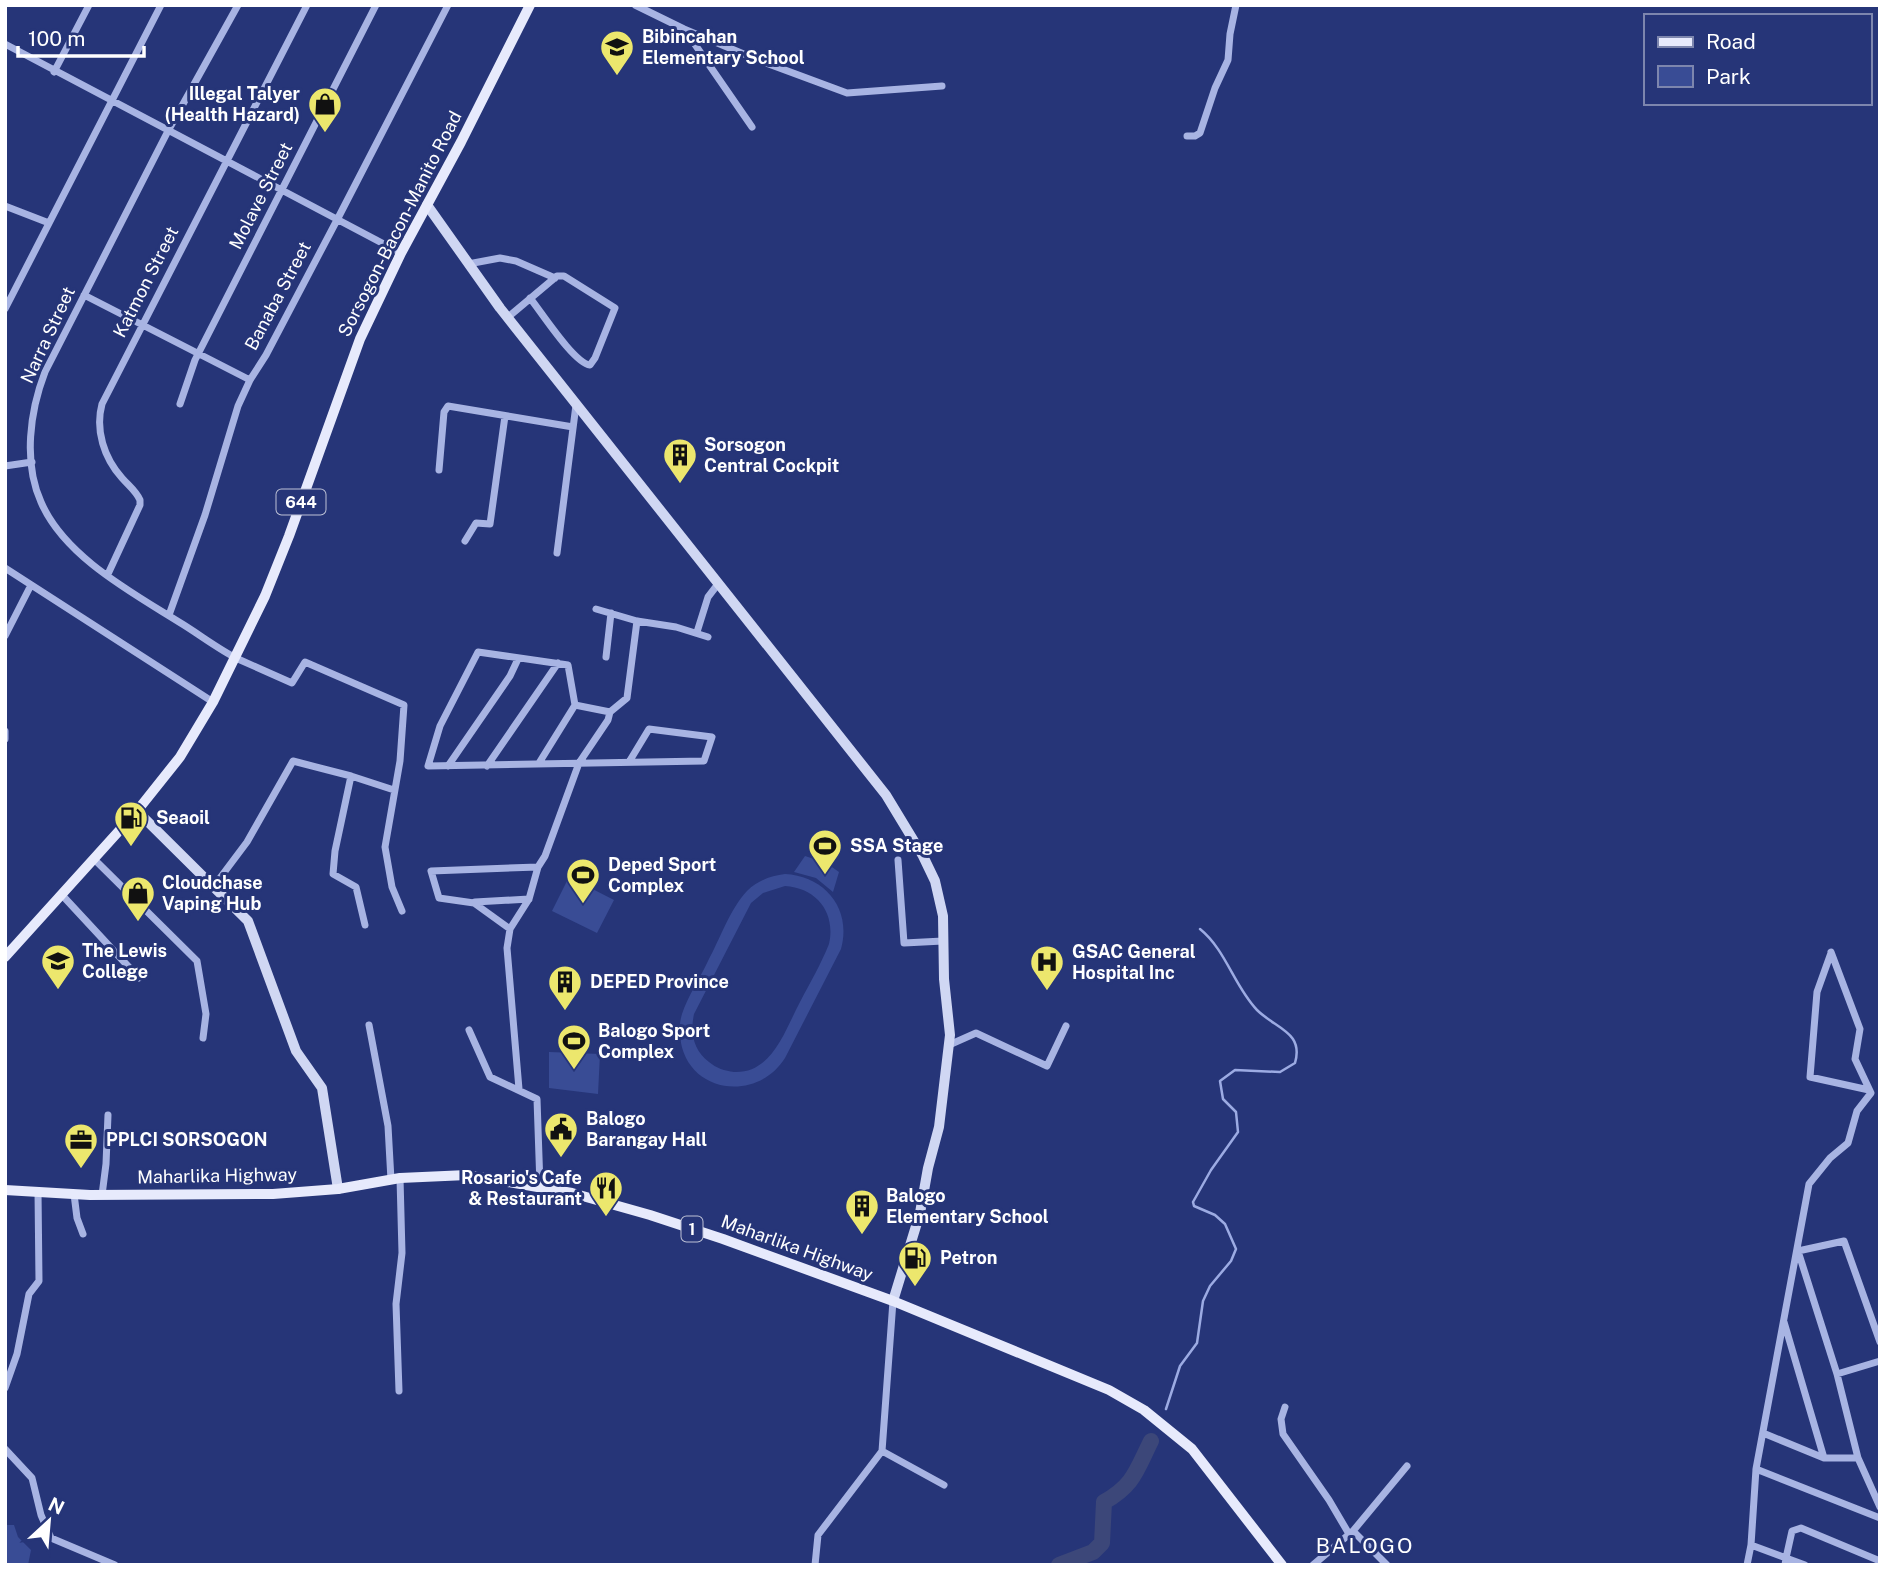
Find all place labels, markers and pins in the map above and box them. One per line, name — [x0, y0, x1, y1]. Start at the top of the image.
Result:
place label: Bibincahan Elementary School — [642, 26, 805, 68]
school or university icon: Bibincahan Elementary School — [598, 28, 636, 77]
place label: Illegal Talyer (Health Hazard) — [165, 83, 301, 125]
shop icon: Illegal Talyer (Health Hazard) — [306, 85, 344, 134]
place label: Sorsogon Central Cockpit — [704, 434, 839, 476]
building icon: Sorsogon Central Cockpit — [661, 436, 699, 485]
fuel station icon: Seaoil — [112, 799, 150, 848]
place label: Seaoil — [156, 807, 210, 828]
sports icon: SSA Stage — [806, 827, 844, 876]
place label: SSA Stage — [850, 835, 943, 856]
place label: Deped Sport Complex — [608, 854, 716, 896]
sports icon: Deped Sport Complex — [564, 856, 602, 905]
place label: Cloudchase Vaping Hub — [162, 872, 263, 914]
shop icon: Cloudchase Vaping Hub — [119, 874, 157, 923]
place label: The Lewis College — [82, 940, 167, 982]
place label: GSAC General Hospital Inc — [1072, 941, 1196, 983]
school or university icon: The Lewis College — [39, 942, 77, 991]
hospital icon: GSAC General Hospital Inc — [1028, 943, 1066, 992]
building icon: DEPED Province — [546, 963, 584, 1012]
place label: DEPED Province — [590, 971, 729, 992]
place label: Balogo Sport Complex — [598, 1020, 710, 1062]
sports icon: Balogo Sport Complex — [555, 1022, 593, 1071]
place label: Balogo Barangay Hall — [586, 1108, 707, 1150]
public building icon: Balogo Barangay Hall — [542, 1110, 580, 1159]
office icon: PPLCI SORSOGON — [62, 1121, 100, 1170]
place label: PPLCI SORSOGON — [106, 1129, 268, 1150]
place label: Rosario's Cafe & Restaurant — [461, 1167, 582, 1209]
restaurant icon: Rosario's Cafe & Restaurant — [587, 1169, 625, 1218]
place label: Balogo Elementary School — [886, 1185, 1049, 1227]
building icon: Balogo Elementary School — [843, 1187, 881, 1236]
fuel station icon: Petron — [896, 1239, 934, 1288]
place label: Petron — [940, 1247, 997, 1268]

